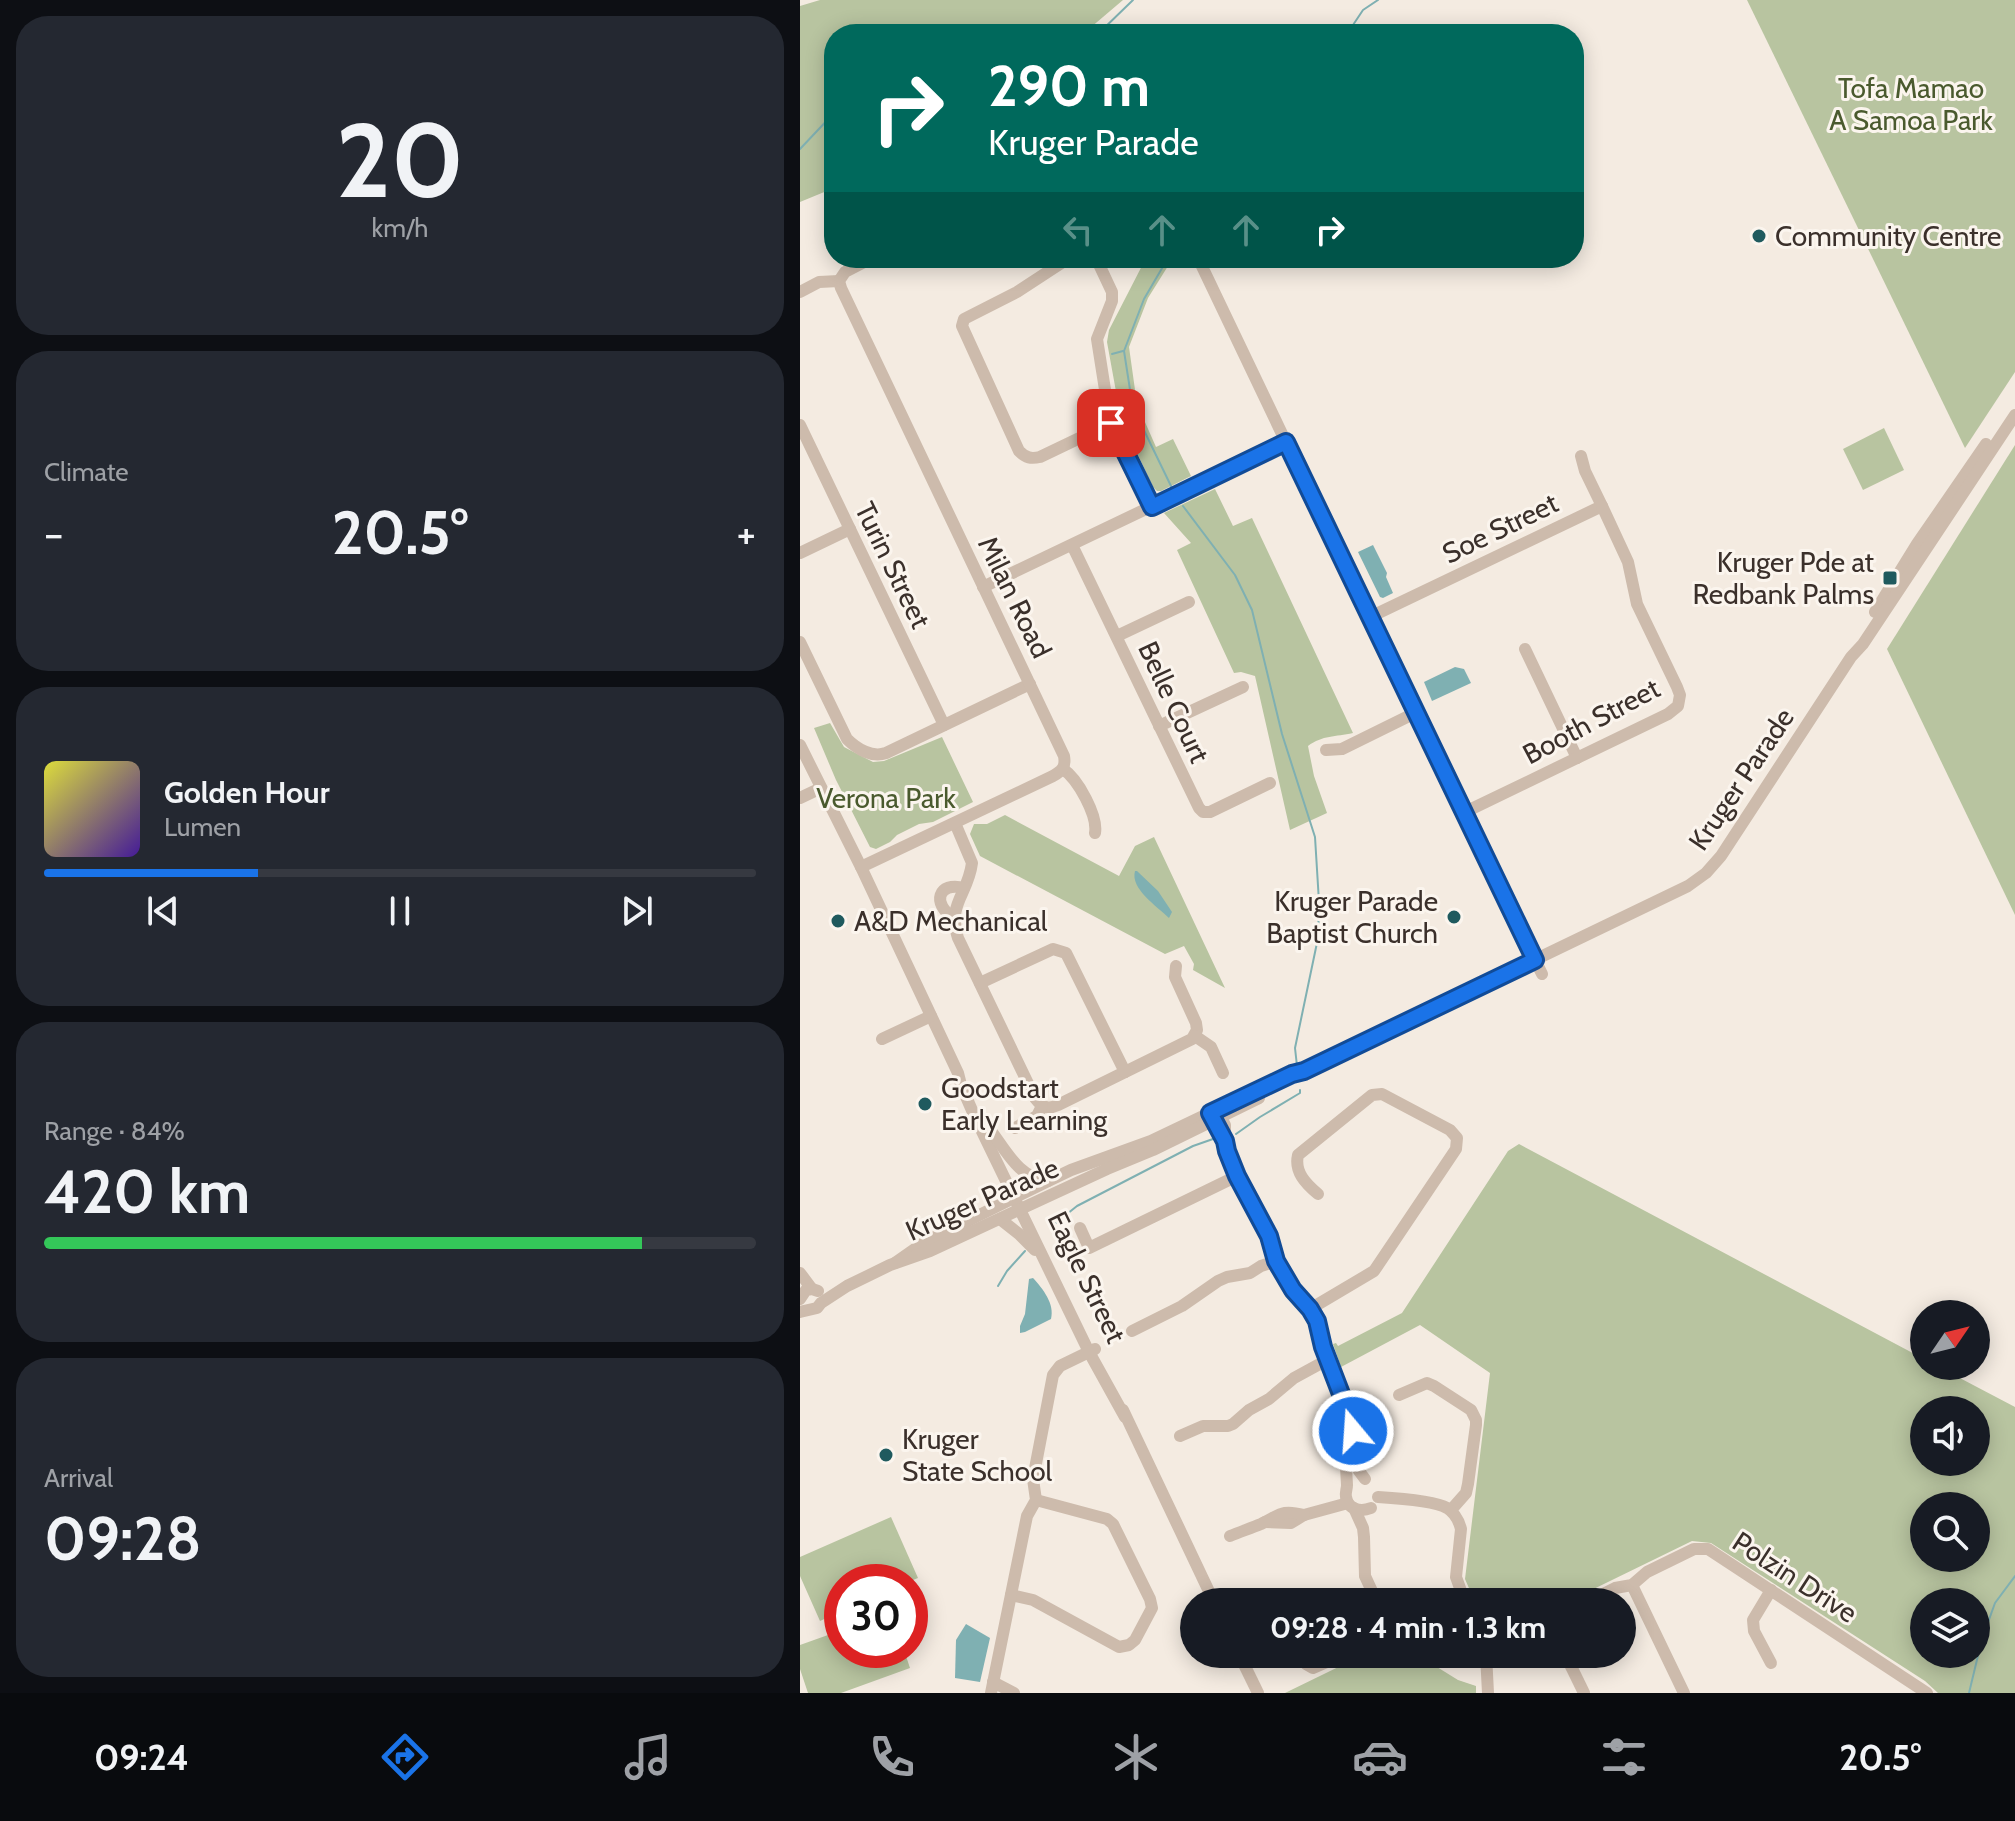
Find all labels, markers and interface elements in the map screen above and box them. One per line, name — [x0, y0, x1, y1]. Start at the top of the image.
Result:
text: 290 m — [988, 52, 1150, 120]
icon: right — [856, 56, 960, 160]
park label: Tofa Mamao A Samoa Park — [1829, 71, 1993, 137]
text: 20 — [336, 97, 464, 223]
text: Kruger Parade — [988, 120, 1199, 164]
icon: left — [1056, 208, 1100, 252]
icon: ahead — [1140, 208, 1184, 252]
icon: ahead — [1224, 208, 1268, 252]
icon: right — [1308, 208, 1352, 252]
text: km/h — [372, 212, 428, 244]
place label: Community Centre — [1775, 219, 2001, 253]
marker: Community Centre — [1750, 227, 1768, 245]
pin — [1077, 389, 1145, 457]
icon: arrive — [1089, 401, 1133, 445]
text: Climate — [44, 456, 129, 488]
street label: Soe Street — [1437, 485, 1563, 571]
text: 20.5° — [332, 496, 468, 569]
street label: Turin Street — [848, 496, 938, 634]
text: − — [44, 507, 63, 560]
text: + — [737, 507, 756, 560]
street label: Milan Road — [971, 531, 1059, 663]
place label: Kruger Pde at Redbank Palms — [1692, 545, 1874, 611]
marker: Kruger Pde at Redbank Palms — [1881, 569, 1899, 587]
street label: Belle Court — [1131, 636, 1217, 768]
street label: Booth Street — [1517, 671, 1665, 771]
street label: Kruger Parade — [1681, 702, 1801, 856]
text: Golden Hour — [164, 774, 330, 811]
park label: Verona Park — [816, 781, 956, 815]
text: Lumen — [164, 811, 241, 843]
place label: Kruger Parade Baptist Church — [1266, 884, 1438, 950]
icon: previous — [141, 889, 185, 933]
icon: pause — [378, 889, 422, 933]
icon: next — [615, 889, 659, 933]
place label: A&D Mechanical — [854, 904, 1048, 938]
marker: Kruger Parade Baptist Church — [1445, 908, 1463, 926]
marker: A&D Mechanical — [829, 912, 847, 930]
place label: Goodstart Early Learning — [941, 1071, 1108, 1137]
marker: Goodstart Early Learning — [916, 1095, 934, 1113]
text: Range · 84% — [44, 1115, 185, 1147]
street label: Kruger Parade — [900, 1150, 1064, 1248]
text: 420 km — [44, 1155, 250, 1228]
street label: Eagle Street — [1041, 1206, 1133, 1348]
north arrow — [1910, 1300, 1990, 1380]
map controls — [1910, 1300, 1990, 1668]
position arrow — [1311, 1389, 1395, 1473]
button: sound — [1910, 1396, 1990, 1476]
place label: Kruger State School — [902, 1422, 1053, 1488]
marker: Kruger State School — [877, 1446, 895, 1464]
text: Arrival — [44, 1462, 113, 1494]
button: search — [1910, 1492, 1990, 1572]
text: 09:28 — [44, 1502, 201, 1575]
street label: Polzin Drive — [1726, 1524, 1864, 1630]
speed limit sign: 30 — [824, 1564, 928, 1668]
button: layers — [1910, 1588, 1990, 1668]
text: 09:28 · 4 min · 1.3 km — [1270, 1609, 1546, 1646]
icon: directions — [377, 1729, 433, 1785]
icon: music — [620, 1729, 676, 1785]
icon: phone — [864, 1729, 920, 1785]
icon: climate — [1108, 1729, 1164, 1785]
icon: car — [1352, 1729, 1408, 1785]
icon: filters — [1596, 1729, 1652, 1785]
text: 09:24 — [94, 1735, 189, 1779]
text: 20.5° — [1839, 1735, 1921, 1779]

